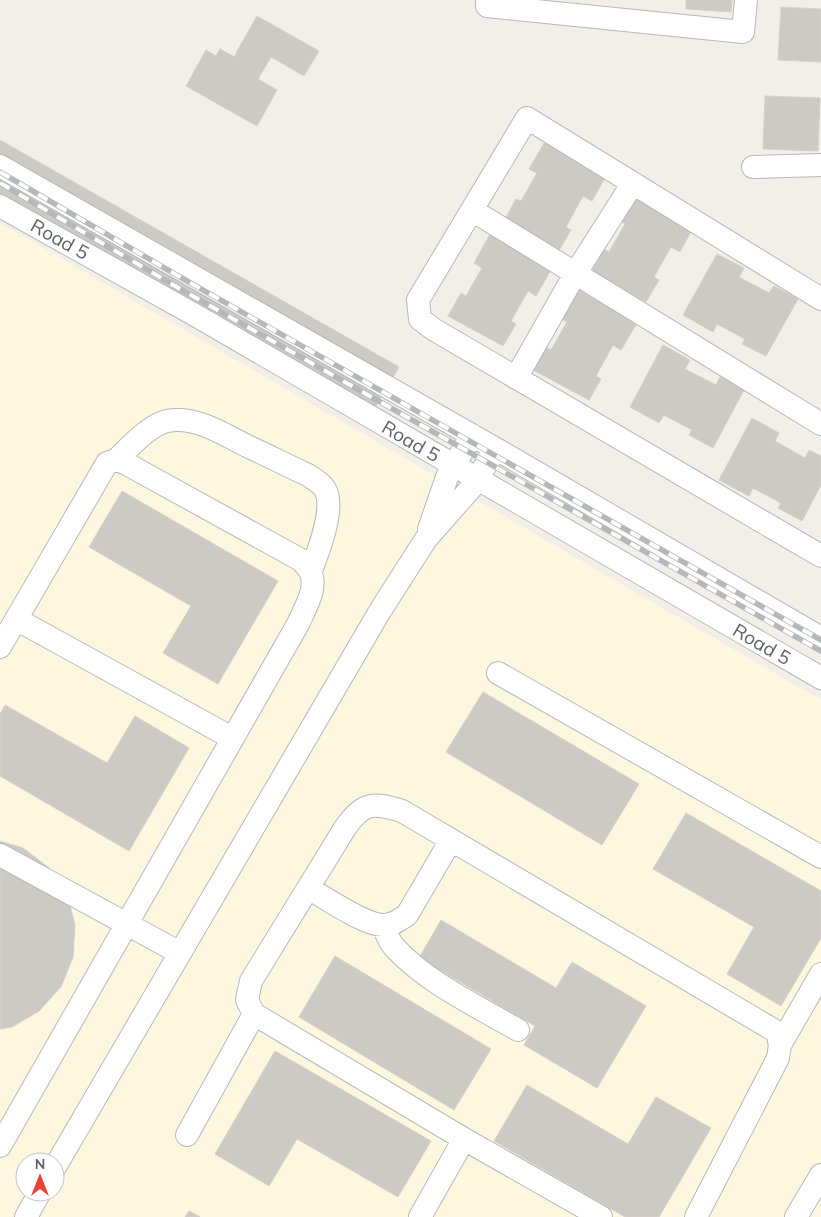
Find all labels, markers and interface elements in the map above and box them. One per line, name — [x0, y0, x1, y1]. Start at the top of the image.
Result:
street label: Road 5 — [27, 213, 93, 265]
street label: Road 5 — [378, 415, 444, 467]
street label: Road 5 — [729, 618, 795, 670]
north arrow — [15, 1152, 65, 1202]
text: N — [35, 1155, 45, 1173]

